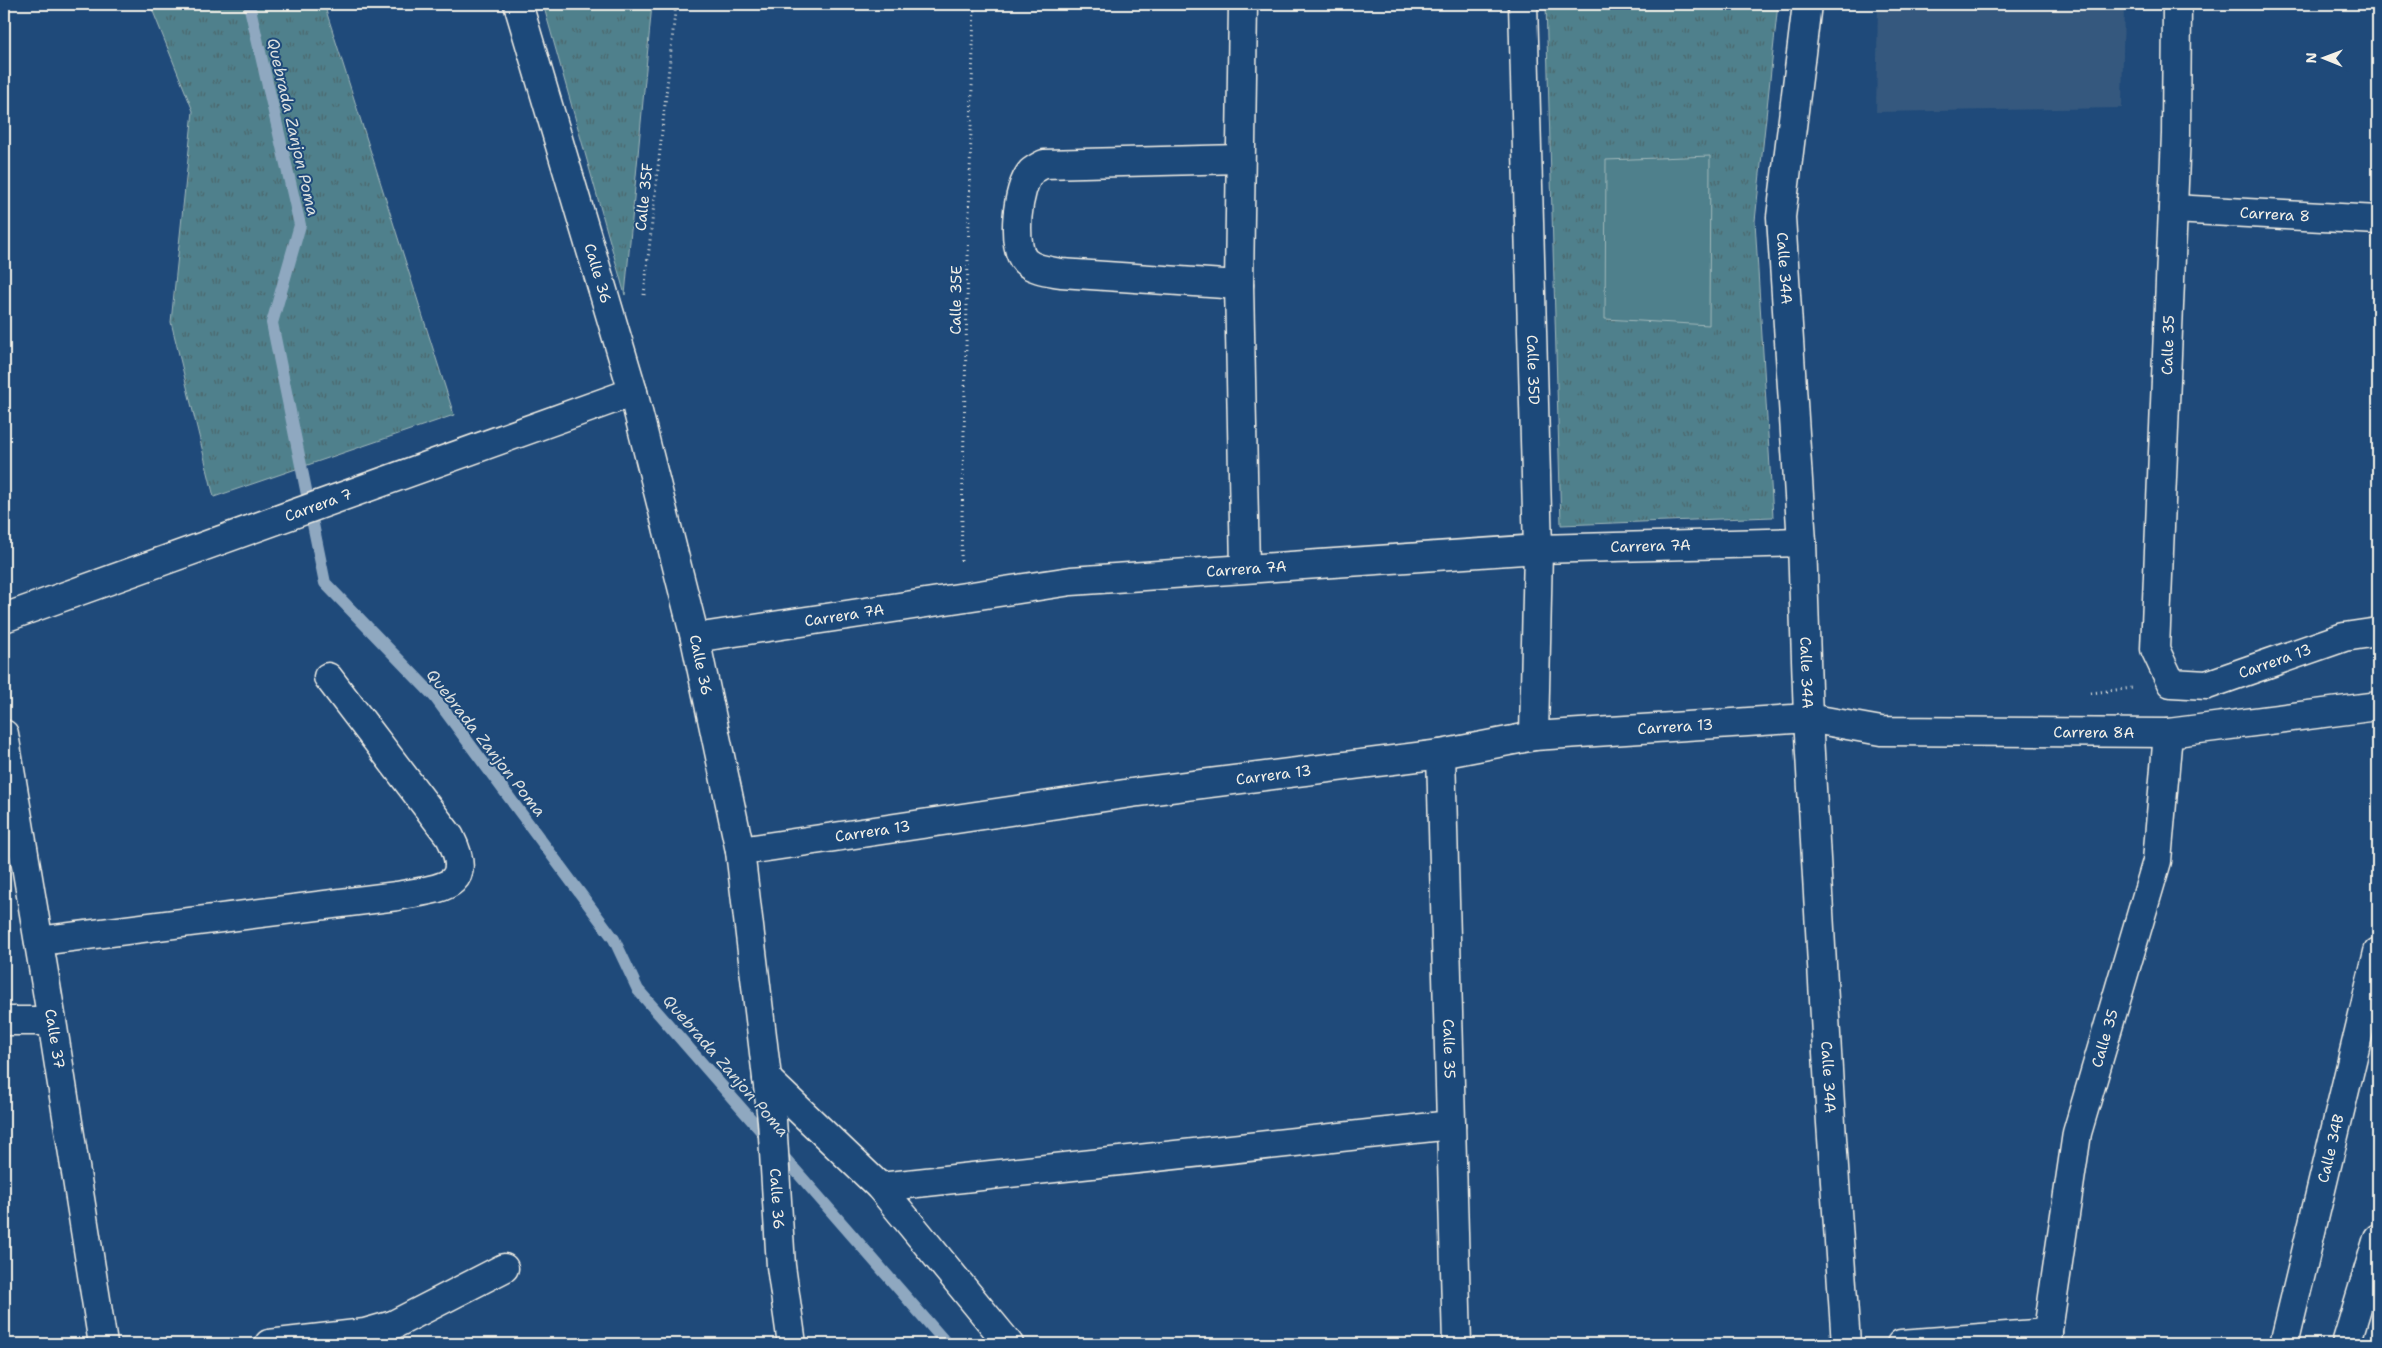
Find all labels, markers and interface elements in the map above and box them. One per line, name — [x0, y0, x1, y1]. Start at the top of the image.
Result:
north arrow — [2300, 32, 2350, 82]
water label: Quebrada Zanjon Poma — [262, 36, 324, 218]
text: N — [2302, 52, 2320, 63]
street label: Calle 35F — [630, 162, 658, 232]
street label: Carrera 8 — [2239, 203, 2311, 226]
street label: Calle 34A — [1772, 232, 1797, 305]
street label: Calle 36 — [580, 241, 616, 306]
street label: Calle 35E — [945, 265, 967, 335]
street label: Calle 35 — [2157, 315, 2179, 375]
street label: Calle 35D — [1522, 335, 1544, 405]
street label: Carrera 7 — [282, 484, 355, 526]
street label: Carrera 7A — [1610, 535, 1691, 557]
street label: Carrera 7A — [1205, 556, 1287, 582]
street label: Carrera 7A — [803, 599, 886, 631]
street label: Calle 36 — [685, 633, 717, 697]
street label: Calle 34A — [1795, 636, 1818, 709]
street label: Carrera 13 — [2236, 639, 2314, 683]
water label: Quebrada Zanjon Poma — [422, 665, 550, 821]
street label: Carrera 13 — [1637, 714, 1714, 739]
street label: Carrera 8A — [2053, 722, 2135, 743]
street label: Carrera 13 — [1235, 760, 1312, 790]
street label: Carrera 13 — [834, 816, 912, 847]
water label: Quebrada Zanjon Poma — [658, 990, 794, 1142]
street label: Calle 37 — [40, 1007, 69, 1070]
street label: Calle 35 — [2087, 1007, 2123, 1070]
street label: Calle 35 — [1438, 1019, 1460, 1079]
street label: Calle 34A — [1816, 1040, 1840, 1114]
street label: Calle 34B — [2313, 1112, 2349, 1185]
street label: Calle 36 — [765, 1168, 789, 1230]

